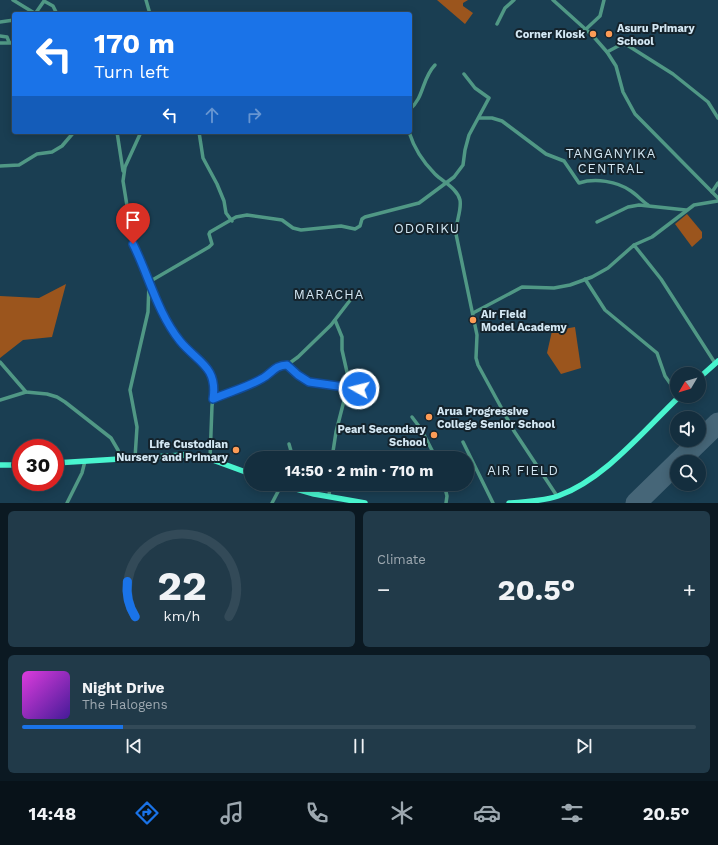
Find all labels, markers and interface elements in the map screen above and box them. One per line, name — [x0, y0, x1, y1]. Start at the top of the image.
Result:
place label: Asuru Primary School — [617, 22, 696, 48]
text: 170 m — [94, 27, 175, 60]
icon: left — [28, 28, 80, 80]
place label: Corner Kiosk — [515, 28, 585, 41]
marker: Corner Kiosk — [588, 29, 598, 39]
marker: Asuru Primary School — [604, 29, 614, 39]
text: Turn left — [94, 61, 169, 82]
icon: left — [159, 104, 181, 126]
icon: ahead — [201, 104, 223, 126]
icon: right — [243, 104, 265, 126]
district label: TANGANYIKA CENTRAL — [566, 146, 656, 176]
pin — [116, 203, 150, 244]
icon: arrive — [122, 209, 144, 231]
district label: ODORIKU — [394, 221, 460, 236]
district label: MARACHA — [294, 287, 364, 302]
place label: Air Field Model Academy — [481, 308, 567, 334]
marker: Air Field Model Academy — [468, 315, 478, 325]
north arrow — [670, 367, 706, 403]
map controls — [670, 367, 706, 491]
position arrow — [338, 368, 380, 410]
place label: Arua Progressive College Senior School — [437, 405, 555, 431]
button: sound — [670, 411, 706, 447]
marker: Arua Progressive College Senior School — [424, 412, 434, 422]
place label: Pearl Secondary School — [337, 423, 427, 449]
marker: Pearl Secondary School — [429, 430, 439, 440]
place label: Life Custodian Nursery and Primary — [116, 438, 229, 464]
speed limit sign: 30 — [12, 439, 64, 491]
marker: Life Custodian Nursery and Primary — [231, 445, 241, 455]
button: search — [670, 455, 706, 491]
text: 14:50 · 2 min · 710 m — [285, 462, 433, 480]
district label: AIR FIELD — [487, 463, 559, 478]
text: Climate — [377, 552, 426, 567]
text: 22 — [157, 561, 206, 610]
text: 20.5° — [498, 572, 575, 607]
text: − — [377, 577, 390, 602]
text: + — [683, 577, 696, 602]
text: km/h — [163, 608, 200, 624]
text: Night Drive — [82, 679, 165, 697]
text: The Halogens — [82, 697, 168, 712]
icon: previous — [123, 735, 145, 757]
icon: pause — [348, 735, 370, 757]
icon: next — [573, 735, 595, 757]
icon: directions — [133, 799, 161, 827]
icon: music — [218, 799, 246, 827]
icon: phone — [303, 799, 331, 827]
icon: climate — [388, 799, 416, 827]
icon: car — [473, 799, 501, 827]
icon: filters — [558, 799, 586, 827]
text: 14:48 — [28, 803, 76, 824]
text: 20.5° — [643, 803, 689, 824]

